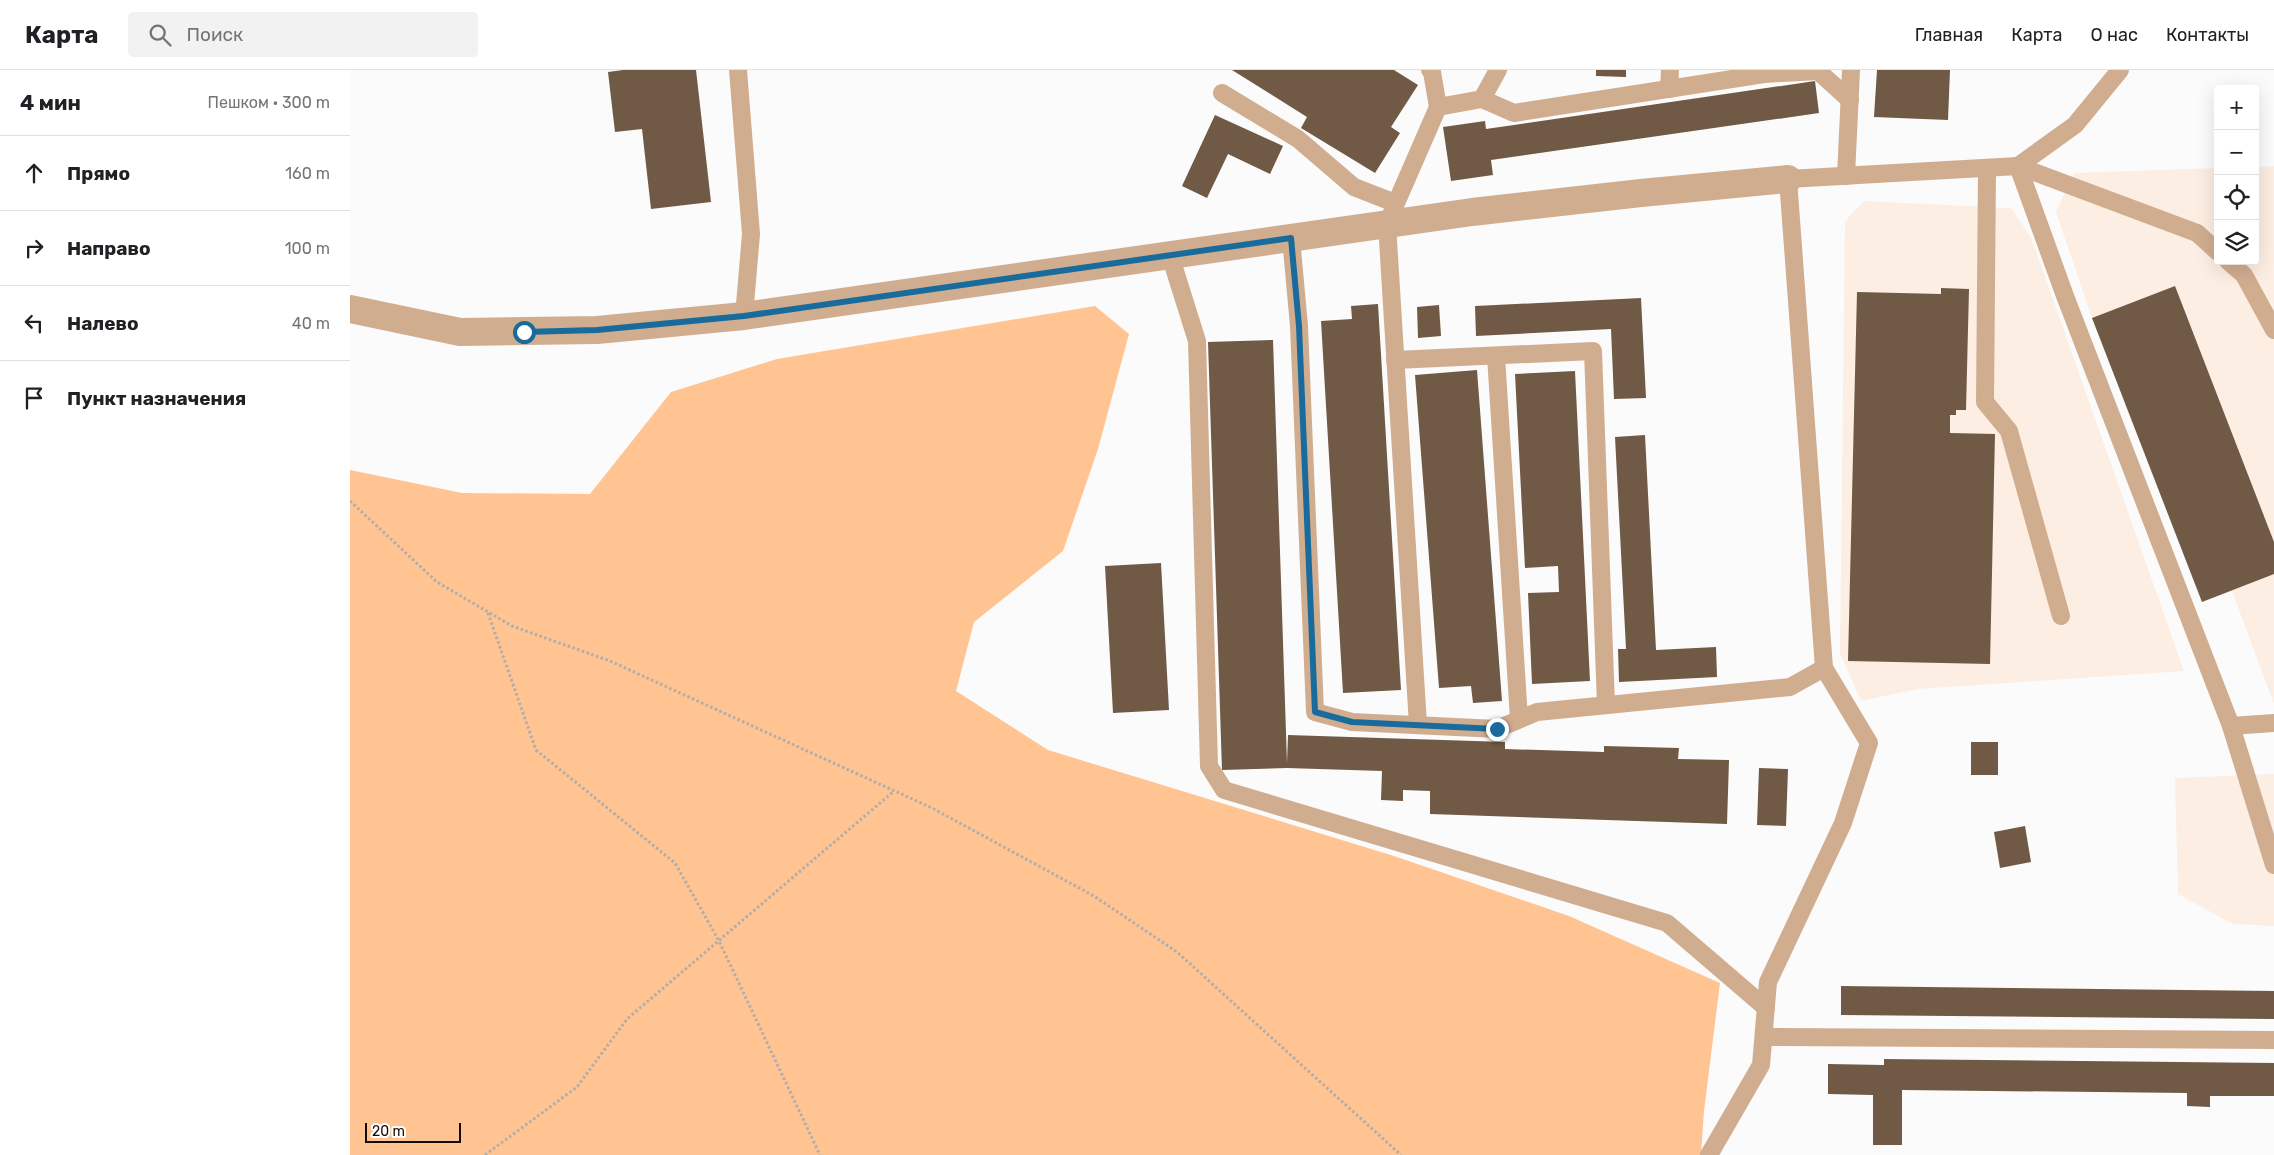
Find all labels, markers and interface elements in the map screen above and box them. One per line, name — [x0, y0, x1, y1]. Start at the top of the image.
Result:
search box — [128, 12, 478, 57]
text: Карта — [25, 21, 98, 49]
icon: search — [146, 21, 174, 49]
text: Поиск — [186, 23, 243, 46]
text: Главная — [1915, 24, 1983, 46]
text: Карта — [2011, 24, 2063, 46]
text: О нас — [2091, 24, 2138, 46]
text: Контакты — [2166, 24, 2249, 46]
map controls — [2214, 85, 2259, 265]
button: + — [2214, 85, 2259, 130]
text: 4 мин — [20, 90, 81, 115]
text: Пешком · 300 m — [208, 93, 330, 112]
button: − — [2214, 130, 2259, 175]
icon: ahead — [20, 159, 48, 187]
text: Прямо — [67, 162, 130, 185]
text: 160 m — [285, 164, 330, 183]
button: locate — [2214, 175, 2259, 220]
button: layers — [2214, 220, 2259, 265]
icon: right — [20, 234, 48, 262]
text: Направо — [67, 237, 151, 260]
text: 100 m — [285, 239, 330, 258]
icon: left — [20, 309, 48, 337]
text: Налево — [67, 312, 139, 335]
text: 40 m — [292, 314, 330, 333]
route start — [513, 321, 536, 344]
icon: arrive — [20, 384, 48, 412]
text: Пункт назначения — [67, 387, 246, 410]
route end — [1486, 718, 1509, 741]
scale bar — [365, 1120, 461, 1143]
text: 20 m — [372, 1123, 405, 1140]

